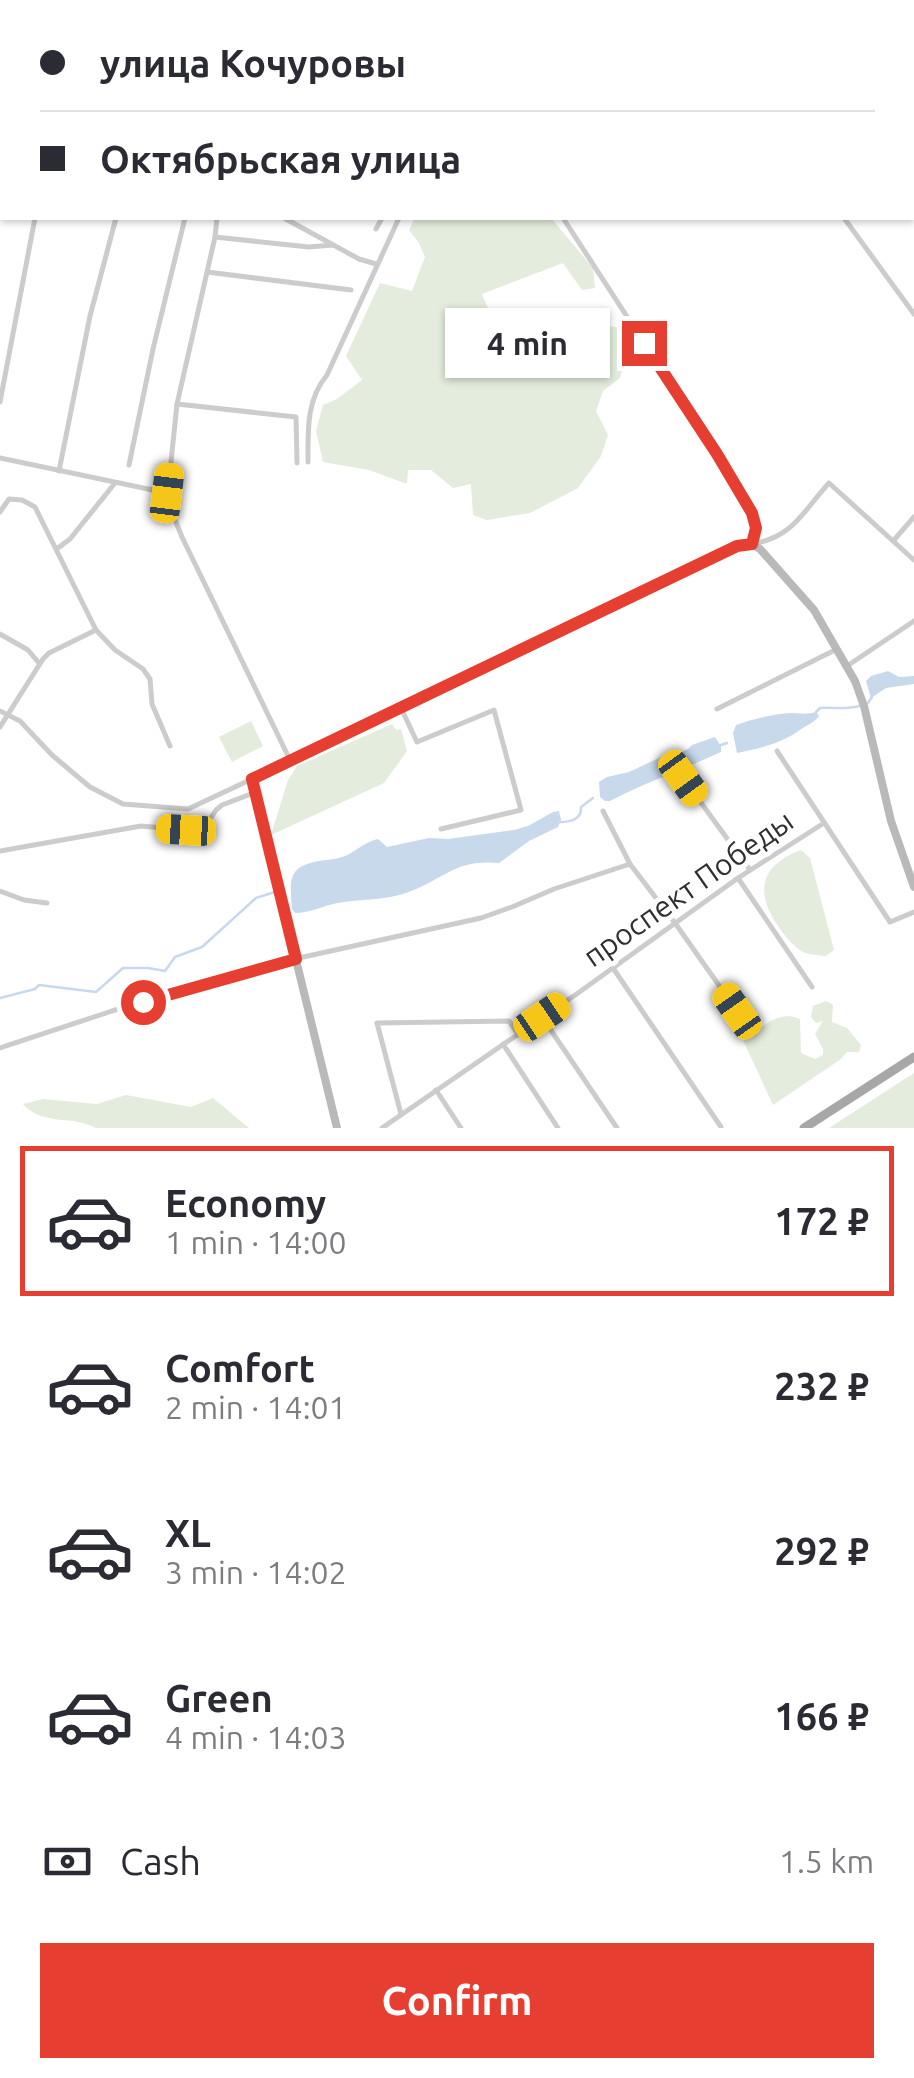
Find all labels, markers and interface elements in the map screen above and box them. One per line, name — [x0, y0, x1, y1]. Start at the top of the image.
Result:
text: улица Кочуровы — [100, 42, 406, 84]
text: Октябрьская улица — [100, 138, 461, 180]
callout: 4 min — [444, 308, 609, 378]
route end — [622, 321, 667, 366]
text: 4 min — [487, 325, 568, 361]
car — [148, 461, 186, 525]
car — [653, 745, 713, 811]
street label: проспект Победы — [577, 803, 799, 973]
car — [155, 813, 217, 847]
car — [708, 978, 766, 1044]
route start — [121, 980, 166, 1025]
car — [509, 988, 575, 1046]
icon: car — [45, 1176, 135, 1266]
text: Economy — [165, 1182, 326, 1224]
text: 172 ₽ — [774, 1200, 869, 1242]
text: 1 min · 14:00 — [165, 1224, 347, 1260]
icon: car — [45, 1341, 135, 1431]
text: Comfort — [165, 1347, 315, 1389]
text: 232 ₽ — [774, 1365, 869, 1407]
text: 2 min · 14:01 — [165, 1389, 347, 1425]
icon: car — [45, 1506, 135, 1596]
text: XL — [165, 1512, 211, 1554]
text: 292 ₽ — [774, 1530, 869, 1572]
text: 3 min · 14:02 — [165, 1554, 347, 1590]
icon: car — [45, 1671, 135, 1761]
text: Green — [165, 1677, 273, 1719]
text: 166 ₽ — [774, 1695, 869, 1737]
text: 4 min · 14:03 — [165, 1719, 347, 1755]
icon: cash — [40, 1834, 95, 1889]
text: Cash — [120, 1840, 201, 1882]
text: 1.5 km — [779, 1843, 874, 1879]
button: Confirm — [40, 1943, 874, 2058]

